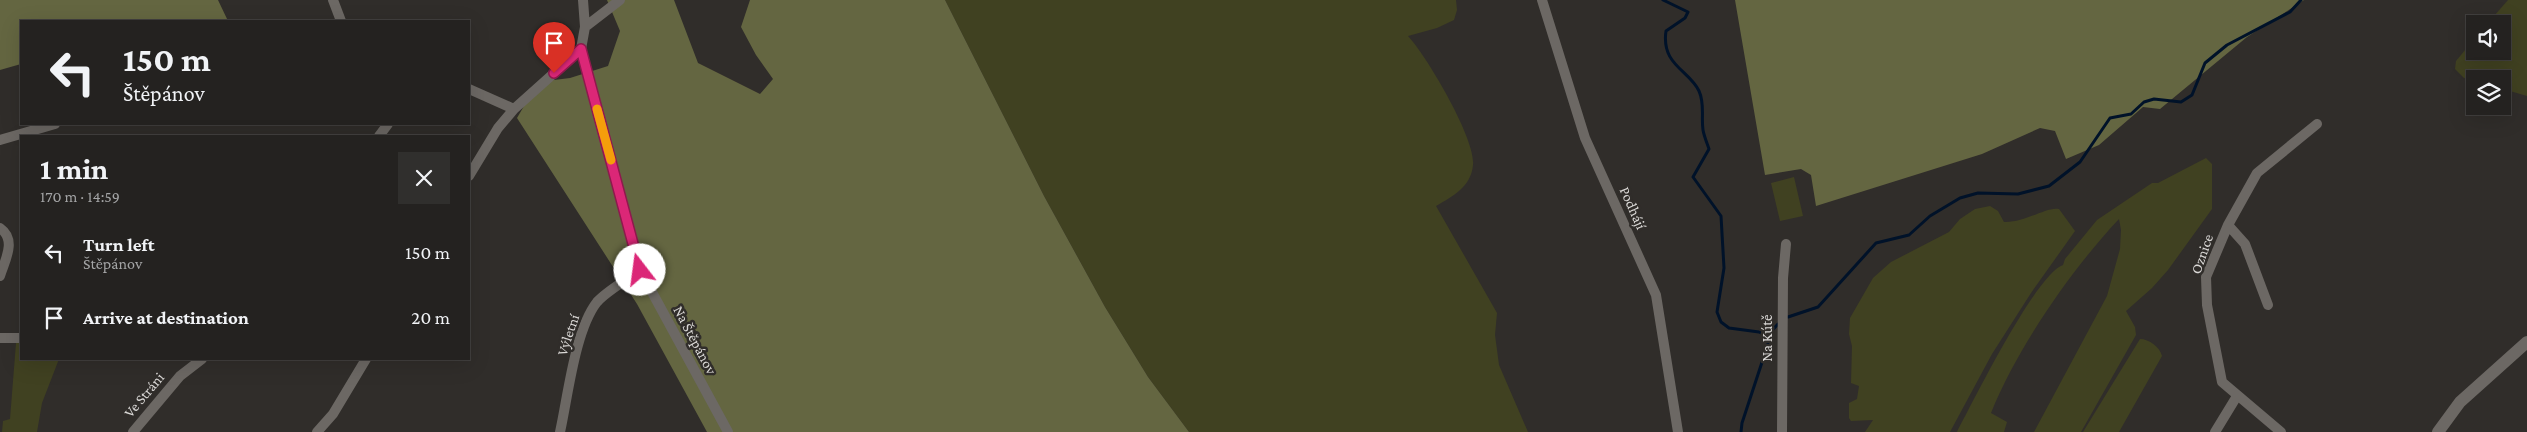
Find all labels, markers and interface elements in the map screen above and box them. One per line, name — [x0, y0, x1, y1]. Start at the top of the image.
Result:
map controls — [2466, 15, 2511, 115]
button: sound — [2466, 15, 2511, 60]
pin — [533, 22, 575, 73]
icon: arrive — [540, 29, 568, 57]
icon: left — [40, 40, 105, 105]
text: 150 m — [123, 40, 211, 79]
button: layers — [2466, 70, 2511, 115]
text: Štěpánov — [123, 81, 205, 106]
text: 1 min — [40, 152, 108, 185]
button: close — [398, 152, 450, 204]
street label: Podhájí — [1616, 184, 1650, 233]
text: 170 m · 14:59 — [40, 188, 120, 205]
street label: Oznice — [2188, 232, 2216, 276]
text: Turn left — [83, 234, 155, 255]
icon: left — [40, 239, 68, 267]
text: 150 m — [405, 242, 450, 263]
position arrow — [613, 243, 665, 295]
text: Štěpánov — [83, 255, 142, 272]
street label: Na Štěpánov — [669, 303, 720, 377]
icon: arrive — [40, 304, 68, 332]
text: Arrive at destination — [83, 307, 249, 328]
text: 20 m — [411, 307, 450, 328]
street label: Výletní — [554, 311, 583, 358]
street label: Na Kútě — [1759, 314, 1775, 362]
street label: Ve Stráni — [121, 369, 167, 421]

